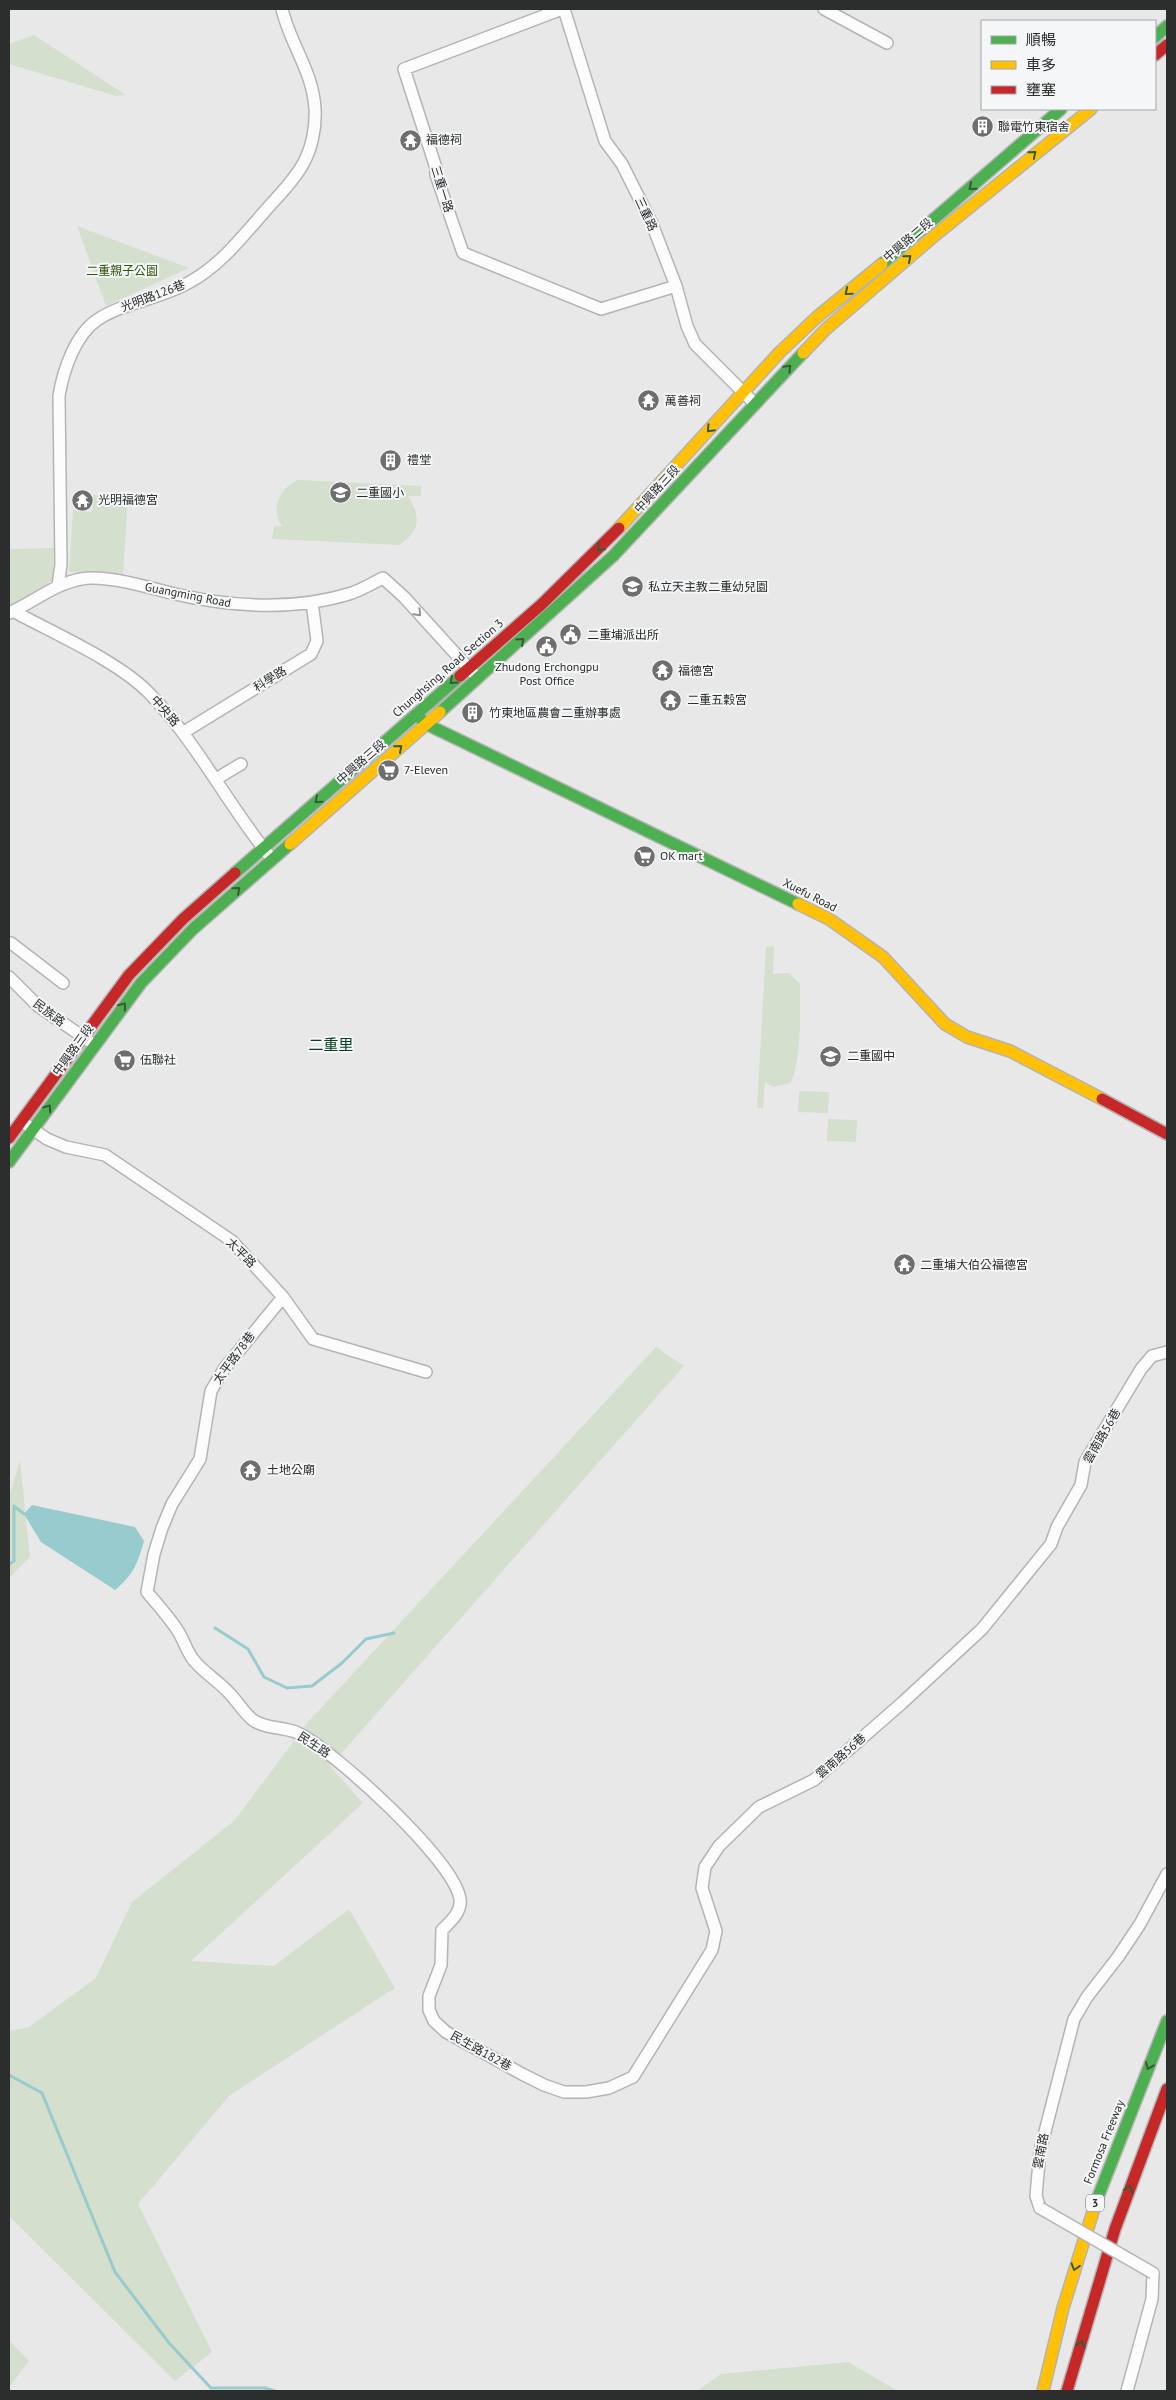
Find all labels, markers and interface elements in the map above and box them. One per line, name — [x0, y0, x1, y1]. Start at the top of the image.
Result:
legend — [981, 20, 1156, 110]
text: 順暢 — [1026, 30, 1056, 49]
text: 車多 — [1026, 55, 1056, 74]
text: 壅塞 — [1026, 80, 1056, 99]
building icon: 聯電竹東宿舍 — [970, 115, 994, 139]
place label: 聯電竹東宿舍 — [998, 119, 1070, 134]
temple icon: 福德祠 — [398, 128, 422, 152]
place label: 福德祠 — [426, 132, 462, 147]
one-way arrow — [1027, 151, 1036, 160]
street label: 三重一路 — [428, 164, 457, 214]
one-way arrow — [968, 181, 977, 190]
street label: 三重路 — [632, 194, 661, 233]
street label: 中興路二段 — [880, 215, 935, 265]
one-way arrow — [902, 255, 911, 264]
park label: 二重親子公園 — [86, 263, 158, 278]
street label: 光明路126巷 — [119, 276, 187, 315]
one-way arrow — [844, 286, 853, 295]
one-way arrow — [782, 364, 791, 373]
temple icon: 萬善祠 — [637, 389, 661, 413]
place label: 萬善祠 — [665, 393, 701, 408]
one-way arrow — [707, 423, 716, 432]
building icon: 禮堂 — [379, 448, 403, 472]
place label: 禮堂 — [407, 452, 431, 467]
street label: 中興路三段 — [631, 462, 683, 516]
school or university icon: 二重國小 — [328, 481, 352, 505]
place label: 二重國小 — [356, 485, 404, 500]
temple icon: 光明福德宮 — [70, 488, 94, 512]
place label: 光明福德宮 — [98, 492, 158, 507]
one-way arrow — [596, 542, 605, 551]
school or university icon: 私立天主教二重幼兒園 — [620, 575, 644, 599]
street label: Guangming Road — [144, 579, 232, 610]
place label: 私立天主教二重幼兒園 — [648, 579, 768, 594]
one-way arrow — [412, 607, 421, 616]
street label: Chunghsing, Road Section 3 — [389, 615, 506, 720]
public building icon: 二重埔派出所 — [559, 623, 583, 647]
place label: 二重埔派出所 — [587, 627, 659, 642]
public building icon: Zhudong Erchongpu Post Office — [535, 634, 559, 658]
one-way arrow — [515, 638, 524, 647]
place label: Zhudong Erchongpu Post Office — [495, 659, 599, 688]
temple icon: 福德宮 — [650, 659, 674, 683]
street label: 科學路 — [250, 663, 289, 694]
place label: 福德宮 — [678, 663, 714, 678]
one-way arrow — [450, 675, 459, 684]
temple icon: 二重五穀宮 — [659, 688, 683, 712]
street label: 中央路 — [148, 692, 183, 729]
place label: 二重五穀宮 — [687, 692, 747, 707]
building icon: 竹東地區農會二重辦事處 — [461, 701, 485, 725]
place label: 竹東地區農會二重辦事處 — [489, 705, 621, 720]
street label: 中興路三段 — [333, 736, 388, 787]
one-way arrow — [393, 745, 402, 754]
supermarket icon: 7-Eleven — [376, 758, 400, 782]
place label: 7-Eleven — [404, 762, 448, 777]
one-way arrow — [315, 794, 324, 803]
supermarket icon: OK mart — [632, 844, 656, 868]
place label: OK mart — [660, 848, 703, 863]
street label: Xuefu Road — [781, 875, 840, 915]
one-way arrow — [232, 887, 241, 896]
street label: 民族路 — [30, 996, 68, 1029]
one-way arrow — [118, 1002, 127, 1011]
street label: 中興路三段 — [49, 1021, 96, 1078]
district label: 二重里 — [308, 1035, 354, 1054]
school or university icon: 二重國中 — [819, 1044, 843, 1068]
supermarket icon: 伍聯社 — [112, 1048, 136, 1072]
place label: 二重國中 — [847, 1048, 895, 1063]
place label: 伍聯社 — [140, 1052, 176, 1067]
one-way arrow — [42, 1104, 51, 1114]
street label: 太平路 — [223, 1235, 259, 1271]
temple icon: 二重埔大伯公福德宮 — [892, 1253, 916, 1277]
place label: 二重埔大伯公福德宮 — [920, 1257, 1028, 1272]
street label: 太平路78巷 — [210, 1329, 258, 1387]
street label: 雲南路56巷 — [1080, 1406, 1123, 1466]
temple icon: 土地公廟 — [239, 1458, 263, 1482]
place label: 土地公廟 — [267, 1462, 315, 1477]
street label: 民生路 — [295, 1728, 333, 1761]
street label: 雲南路56巷 — [813, 1730, 869, 1781]
street label: 民生路182巷 — [448, 2028, 514, 2074]
one-way arrow — [1145, 2061, 1155, 2070]
street label: Formosa Freeway — [1080, 2097, 1127, 2186]
street label: 雲南路 — [1030, 2132, 1051, 2170]
one-way arrow — [1123, 2186, 1133, 2194]
road number: 3 — [1086, 2194, 1104, 2212]
one-way arrow — [1071, 2263, 1081, 2271]
one-way arrow — [1075, 2341, 1085, 2349]

